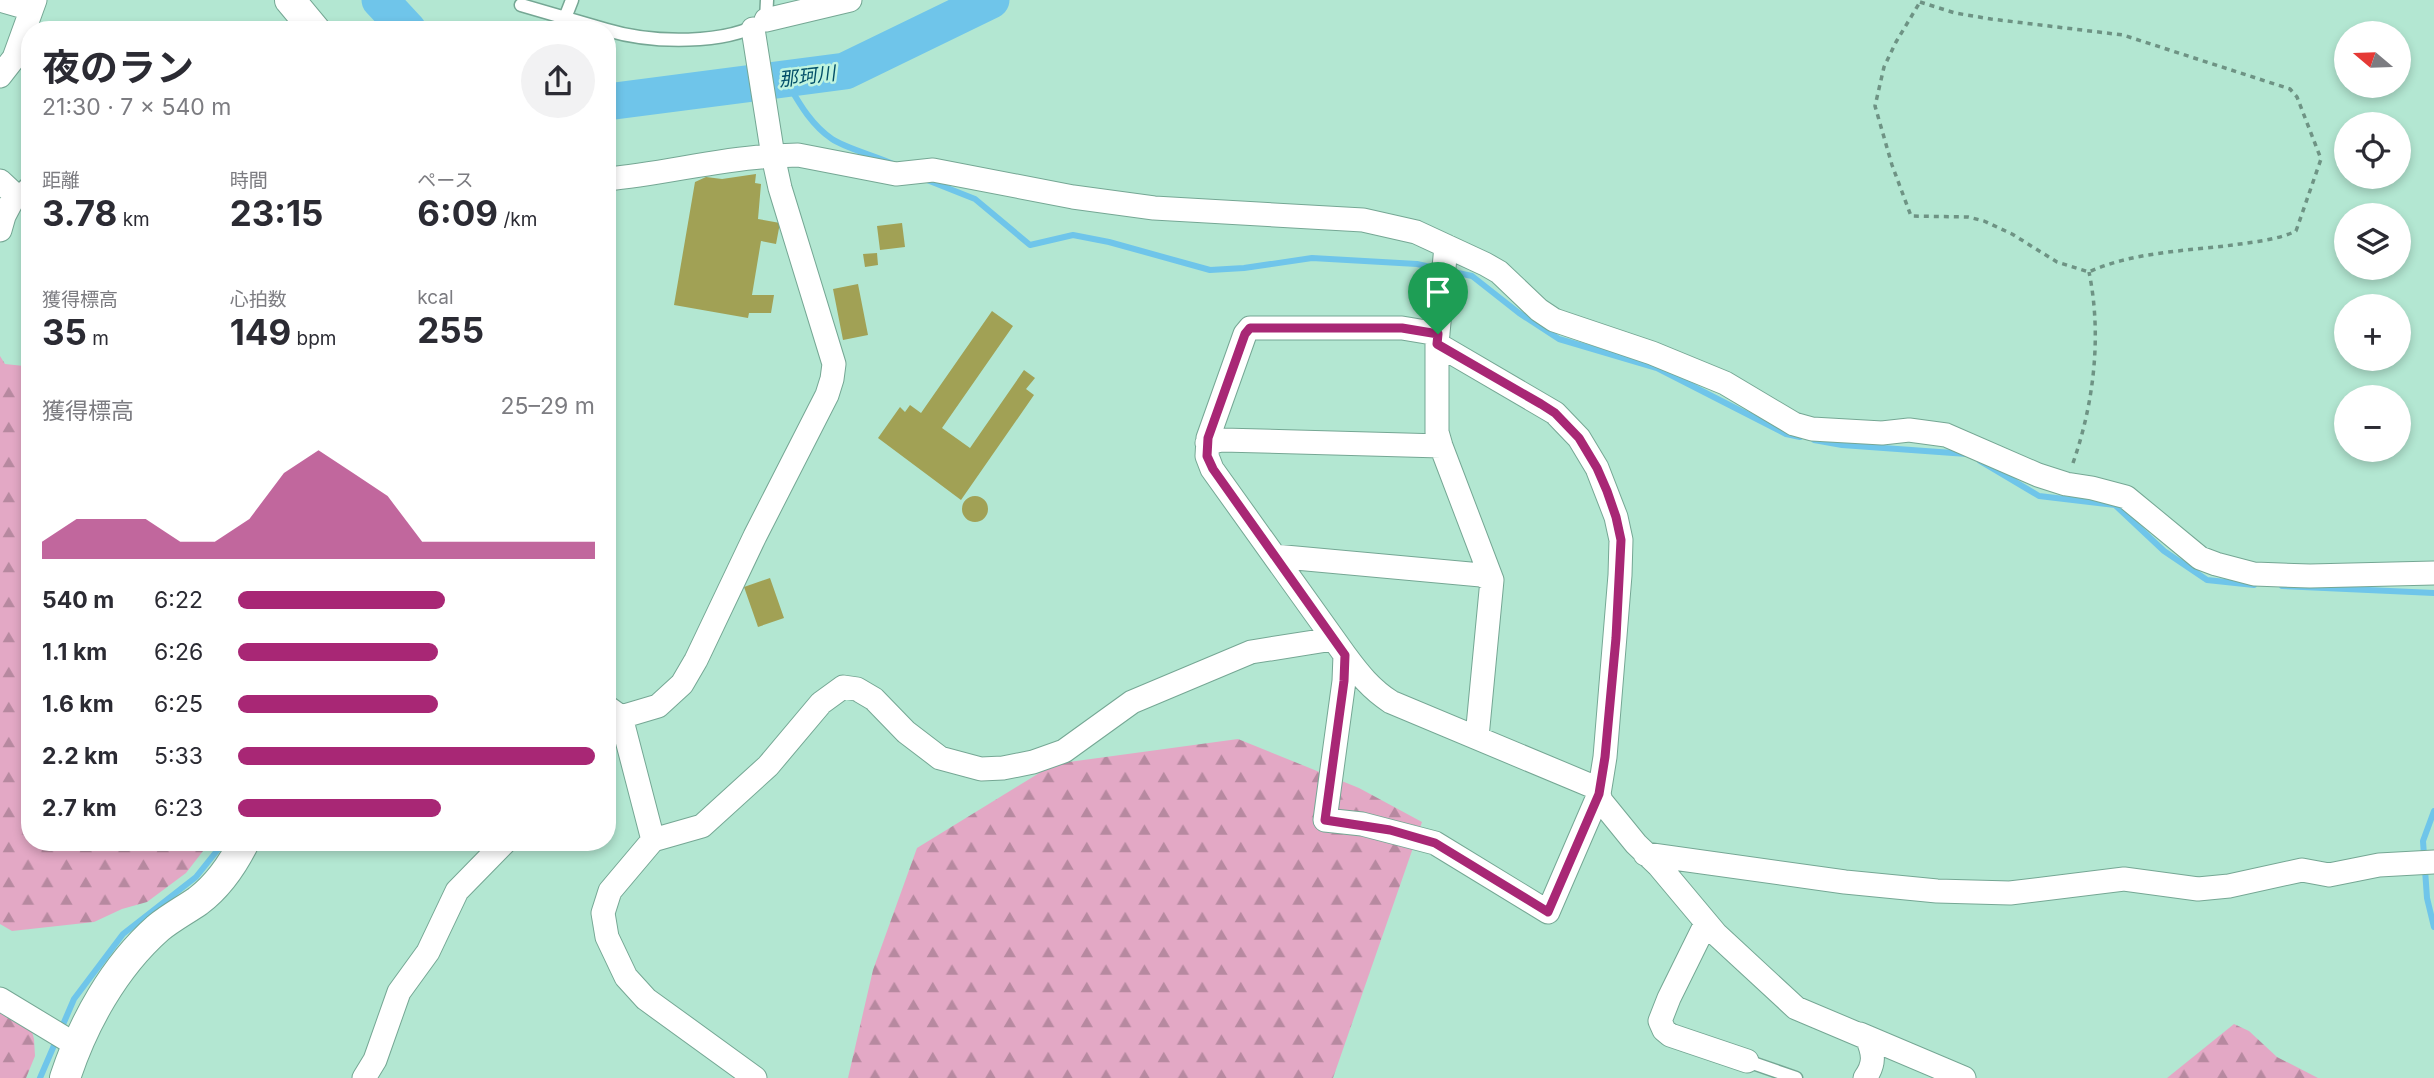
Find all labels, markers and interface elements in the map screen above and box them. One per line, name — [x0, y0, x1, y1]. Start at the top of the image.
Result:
north arrow — [2334, 21, 2412, 98]
map controls — [2334, 21, 2411, 462]
text: 夜のラン — [42, 44, 194, 90]
button: share — [521, 44, 595, 118]
water label: 那珂川 — [777, 61, 839, 91]
text: 21:30 · 7 × 540 m — [42, 93, 231, 121]
button: locate — [2334, 112, 2411, 189]
text: 距離 — [42, 169, 80, 192]
text: 時間 — [230, 169, 268, 192]
text: ペース — [417, 169, 473, 192]
text: 3.78 — [42, 192, 117, 234]
text: 23:15 — [230, 192, 323, 234]
text: 6:09 — [417, 192, 498, 234]
button: layers — [2334, 203, 2411, 280]
text: km — [117, 208, 150, 231]
text: /km — [498, 208, 537, 231]
pin — [1408, 262, 1468, 334]
icon: arrive — [1419, 273, 1457, 311]
text: kcal — [417, 286, 454, 309]
text: 獲得標高 — [42, 288, 118, 311]
text: 心拍数 — [230, 288, 287, 311]
button: + — [2334, 294, 2411, 371]
text: 255 — [417, 309, 484, 351]
text: 35 — [42, 311, 87, 353]
text: 149 — [230, 311, 291, 353]
text: m — [87, 327, 109, 350]
text: bpm — [291, 327, 336, 350]
button: − — [2334, 385, 2411, 462]
text: 25–29 m — [501, 392, 595, 420]
text: 獲得標高 — [42, 397, 134, 425]
text: 540 m — [42, 586, 114, 614]
text: 6:22 — [154, 586, 203, 614]
text: 1.1 km — [42, 638, 107, 666]
text: 6:26 — [154, 638, 203, 666]
text: 1.6 km — [42, 690, 114, 718]
text: 6:25 — [154, 690, 203, 718]
text: 2.2 km — [42, 742, 118, 770]
text: 5:33 — [154, 742, 203, 770]
text: 2.7 km — [42, 794, 117, 822]
text: 6:23 — [154, 794, 203, 822]

